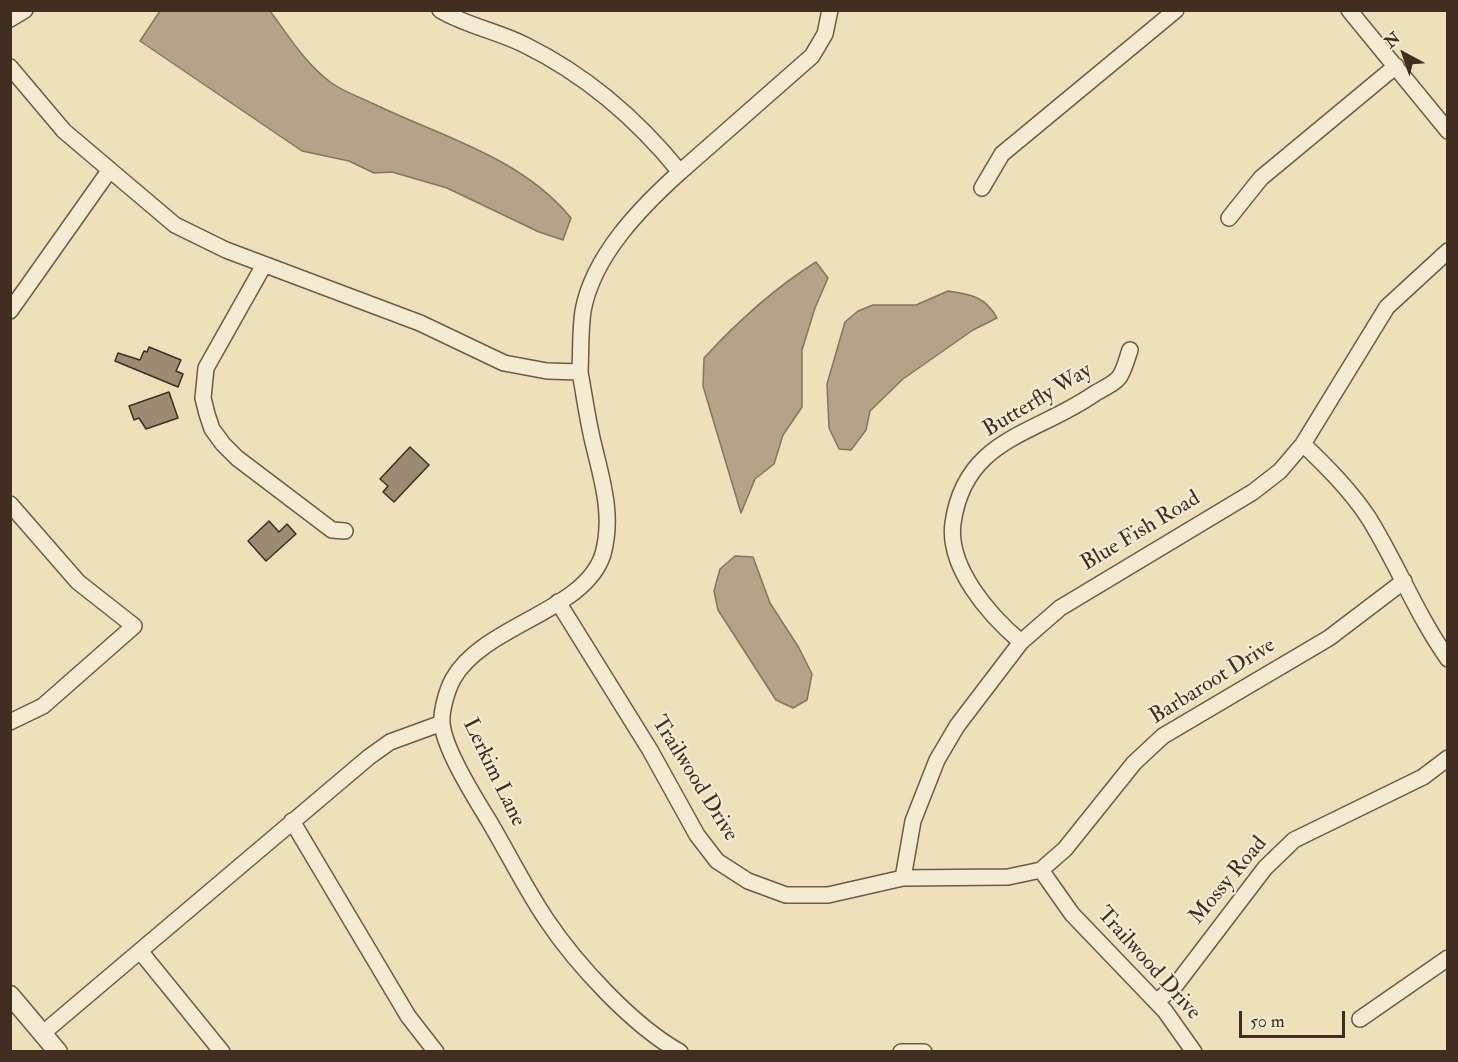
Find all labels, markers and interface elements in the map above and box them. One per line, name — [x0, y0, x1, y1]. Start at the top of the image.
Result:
north arrow — [1374, 24, 1434, 84]
text: N — [1381, 28, 1404, 52]
street label: Butterfly Way — [979, 358, 1097, 444]
street label: Blue Fish Road — [1077, 486, 1205, 578]
street label: Barbaroot Drive — [1145, 633, 1281, 731]
street label: Trailwood Drive — [645, 711, 743, 847]
street label: Lerkim Lane — [456, 715, 530, 831]
street label: Mossy Road — [1185, 832, 1273, 930]
street label: Trailwood Drive — [1090, 902, 1206, 1026]
scale bar — [1242, 999, 1348, 1037]
text: 50 m — [1250, 1010, 1285, 1033]

